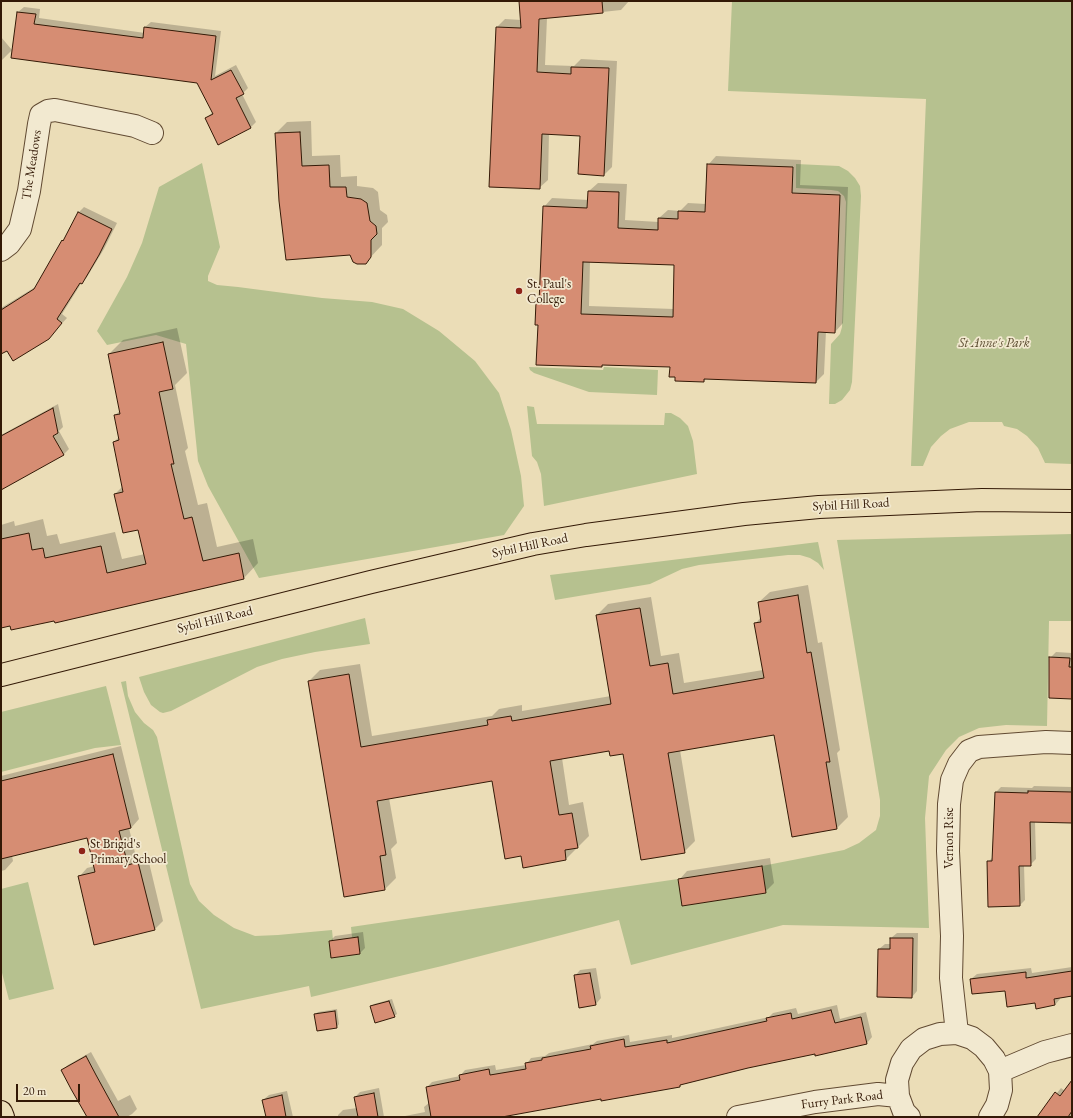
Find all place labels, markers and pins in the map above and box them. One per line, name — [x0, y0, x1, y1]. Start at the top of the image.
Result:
place label: St. Paul's College — [527, 276, 571, 307]
marker: St. Paul's College — [514, 286, 524, 296]
place label: St Brigid's Primary School — [90, 836, 166, 867]
marker: St Brigid's Primary School — [77, 846, 87, 856]

